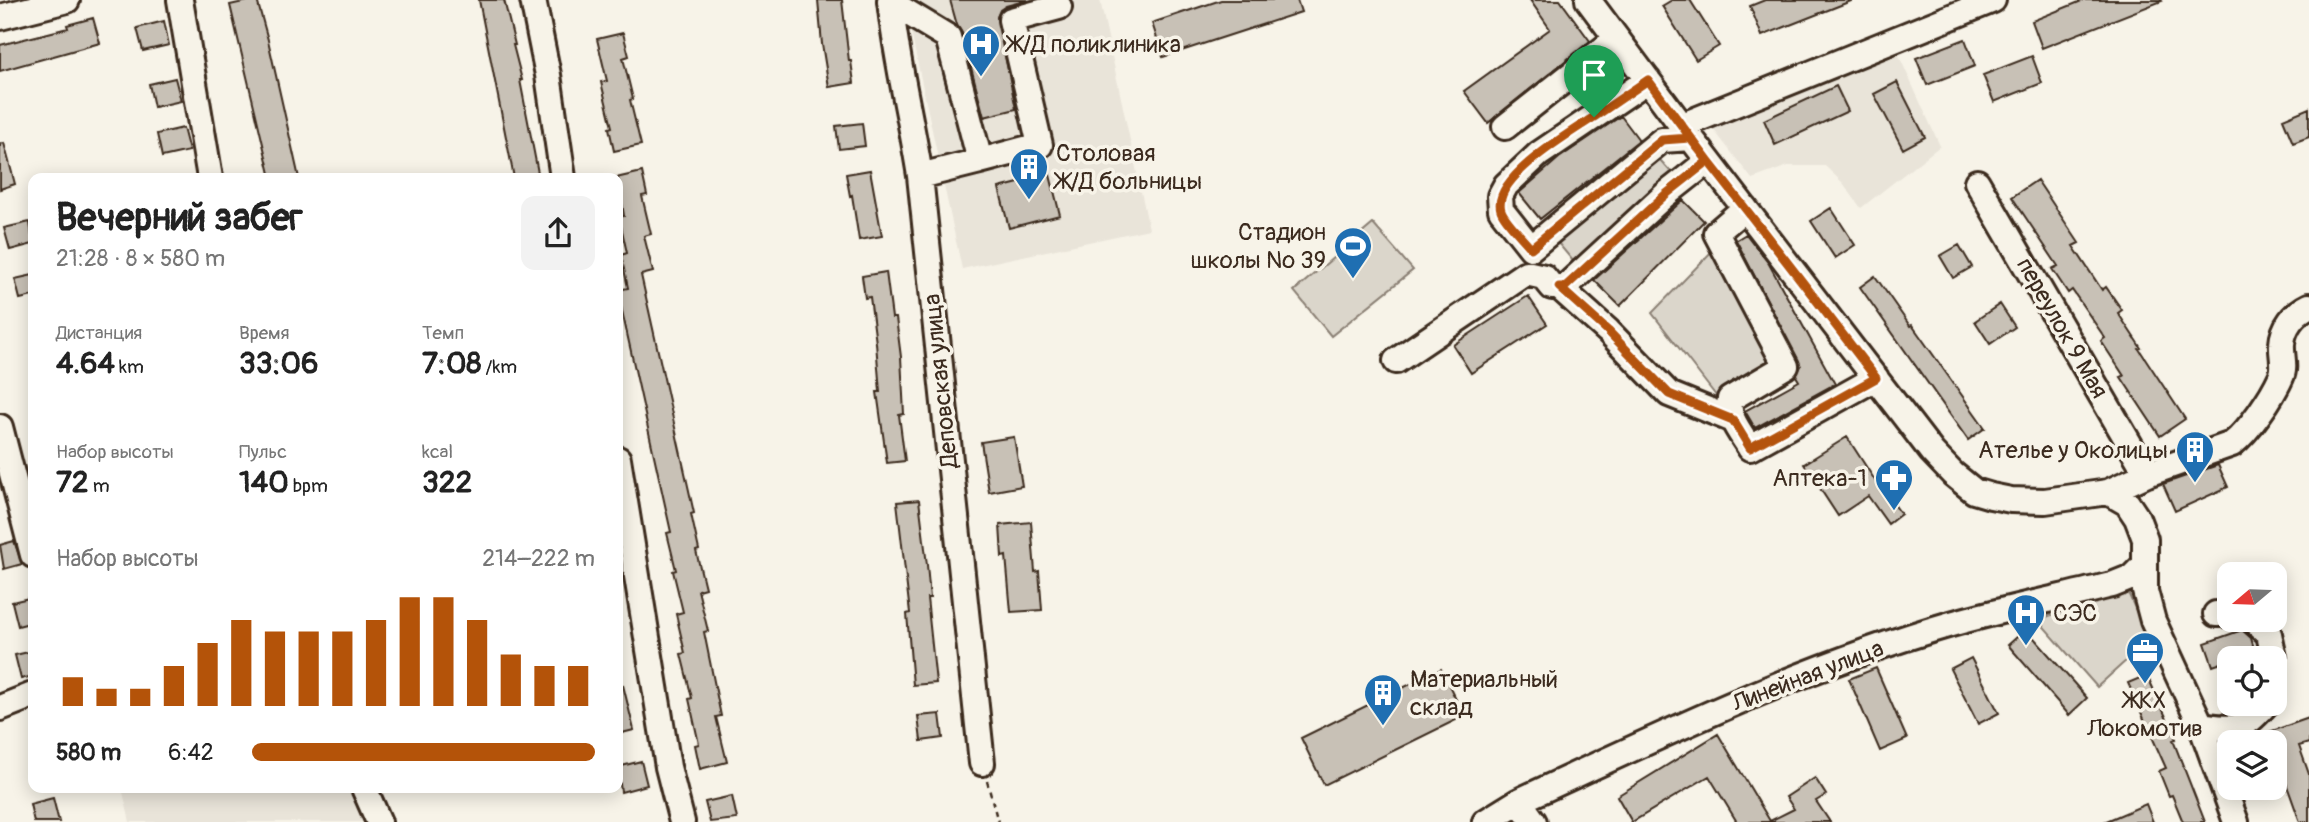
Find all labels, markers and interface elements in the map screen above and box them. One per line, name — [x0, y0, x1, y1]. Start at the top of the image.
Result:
hospital icon: Ж/Д поликлиника — [960, 23, 1002, 78]
place label: Ж/Д поликлиника — [1004, 30, 1181, 59]
pin — [1564, 45, 1624, 117]
icon: arrive — [1575, 56, 1613, 94]
place label: Столовая Ж/Д больницы — [1052, 139, 1202, 196]
building icon: Столовая Ж/Д больницы — [1008, 146, 1050, 201]
text: Вечерний забег — [56, 194, 303, 242]
button: share — [521, 196, 595, 270]
place label: Стадион школы № 39 — [1190, 218, 1326, 275]
sports icon: Стадион школы № 39 — [1332, 225, 1374, 280]
text: 21:28 · 8 × 580 m — [56, 244, 225, 273]
street label: переулок 9 Мая — [2010, 252, 2114, 404]
street label: Деповская улица — [917, 292, 965, 471]
text: Дистанция — [56, 321, 142, 345]
text: Время — [239, 321, 290, 345]
text: Темп — [422, 321, 464, 345]
text: 4.64 — [56, 345, 115, 382]
text: 33:06 — [239, 345, 318, 382]
text: 7:08 — [422, 345, 482, 382]
text: km — [115, 355, 144, 379]
text: /km — [482, 355, 517, 379]
building icon: Ателье у Околицы — [2174, 429, 2216, 484]
place label: Ателье у Околицы — [1978, 436, 2168, 465]
text: Набор высоты — [56, 440, 174, 464]
text: Пульс — [239, 440, 287, 464]
text: kcal — [422, 440, 453, 464]
pharmacy icon: Аптека-1 — [1873, 457, 1915, 512]
text: 72 — [56, 464, 89, 501]
text: 140 — [239, 464, 289, 501]
text: 322 — [422, 464, 472, 501]
place label: Аптека-1 — [1772, 464, 1867, 493]
text: m — [89, 474, 110, 498]
text: bpm — [289, 474, 328, 498]
text: Набор высоты — [56, 544, 198, 573]
text: 214–222 m — [482, 544, 595, 573]
north arrow — [2217, 562, 2287, 632]
map controls — [2217, 562, 2287, 800]
hospital icon: СЭС — [2005, 592, 2047, 647]
place label: СЭС — [2053, 599, 2097, 628]
office icon: ЖКХ Локомотив — [2124, 630, 2166, 685]
street label: Линейная улица — [1727, 634, 1888, 719]
button: locate — [2217, 646, 2287, 716]
place label: Материальный склад — [1410, 665, 1558, 722]
building icon: Материальный склад — [1362, 672, 1404, 727]
place label: ЖКХ Локомотив — [2086, 686, 2203, 743]
button: layers — [2217, 730, 2287, 800]
text: 580 m — [56, 738, 121, 767]
text: 6:42 — [168, 738, 214, 767]

